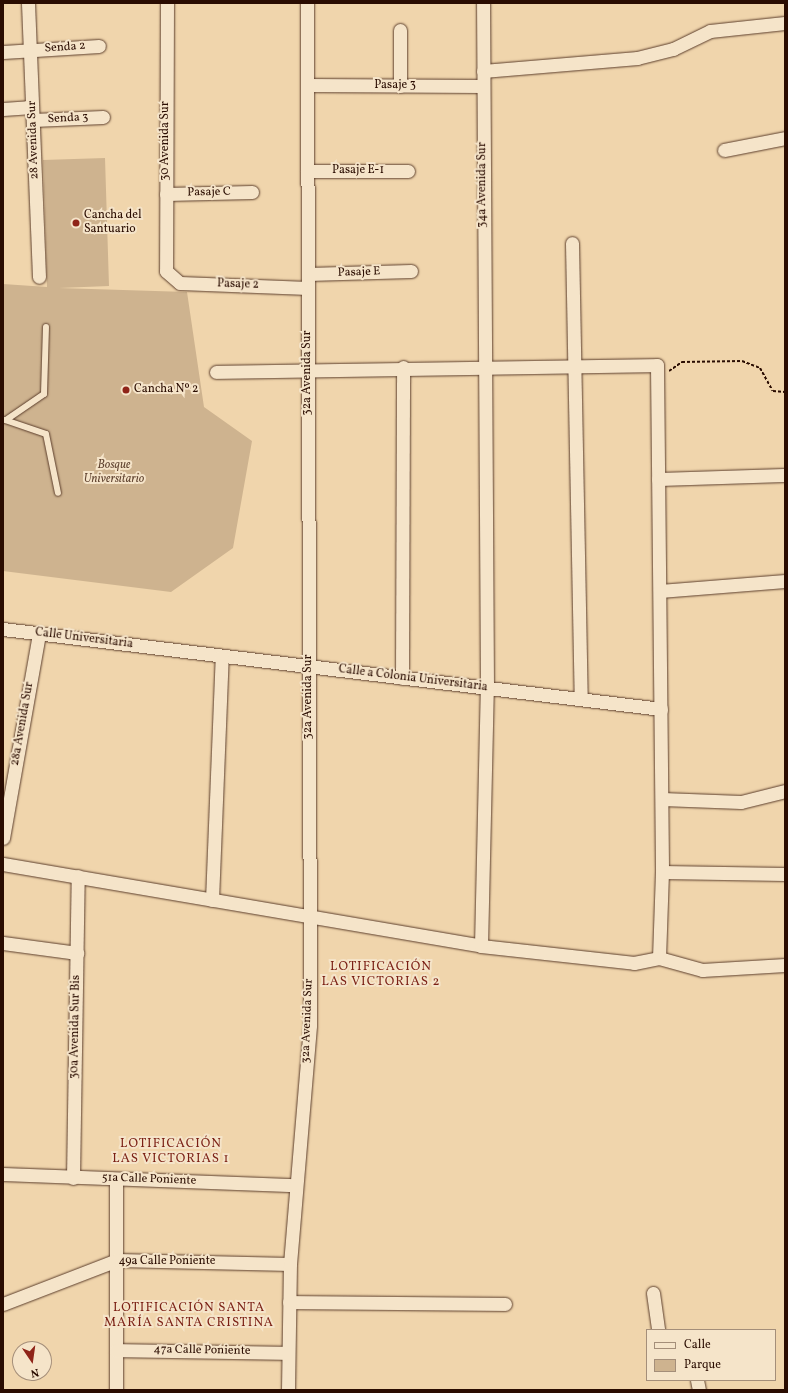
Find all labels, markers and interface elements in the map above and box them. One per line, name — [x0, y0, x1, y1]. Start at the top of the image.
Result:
street label: Senda 2 — [44, 39, 86, 57]
street label: Pasaje 3 — [374, 79, 416, 93]
street label: 28 Avenida Sur — [25, 100, 43, 180]
street label: 30 Avenida Sur — [159, 101, 173, 181]
street label: Senda 3 — [47, 111, 89, 127]
street label: 34a Avenida Sur — [476, 142, 490, 228]
street label: Pasaje E-1 — [332, 164, 384, 178]
street label: Pasaje C — [187, 185, 231, 201]
place label: Cancha del Santuario — [84, 209, 142, 237]
marker: Cancha del Santuario — [71, 218, 81, 228]
street label: Pasaje E — [337, 265, 381, 281]
street label: Pasaje 2 — [217, 277, 259, 293]
street label: 32a Avenida Sur — [301, 331, 315, 415]
place label: Cancha Nº 2 — [134, 383, 198, 397]
marker: Cancha Nº 2 — [121, 385, 131, 395]
park label: Bosque Universitario — [84, 459, 144, 487]
street label: Calle Universitaria — [34, 626, 134, 652]
street label: 32a Avenida Sur — [302, 655, 316, 739]
street label: Calle a Colonia Universitaria — [338, 663, 488, 695]
street label: 28a Avenida Sur — [9, 681, 37, 767]
district label: LOTIFICACIÓN LAS VICTORIAS 2 — [321, 960, 441, 991]
street label: 30a Avenida Sur Bis — [68, 975, 84, 1079]
street label: 32a Avenida Sur — [299, 978, 317, 1064]
district label: LOTIFICACIÓN LAS VICTORIAS 1 — [112, 1137, 230, 1168]
street label: 51a Calle Poniente — [102, 1171, 196, 1189]
street label: 49a Calle Poniente — [118, 1255, 216, 1269]
district label: LOTIFICACIÓN SANTA MARÍA SANTA CRISTINA — [104, 1301, 274, 1332]
legend — [646, 1329, 776, 1381]
text: Calle — [684, 1337, 711, 1353]
north arrow — [12, 1341, 52, 1381]
street label: 47a Calle Poniente — [153, 1343, 251, 1359]
text: Parque — [684, 1357, 721, 1373]
text: N — [29, 1364, 40, 1380]

